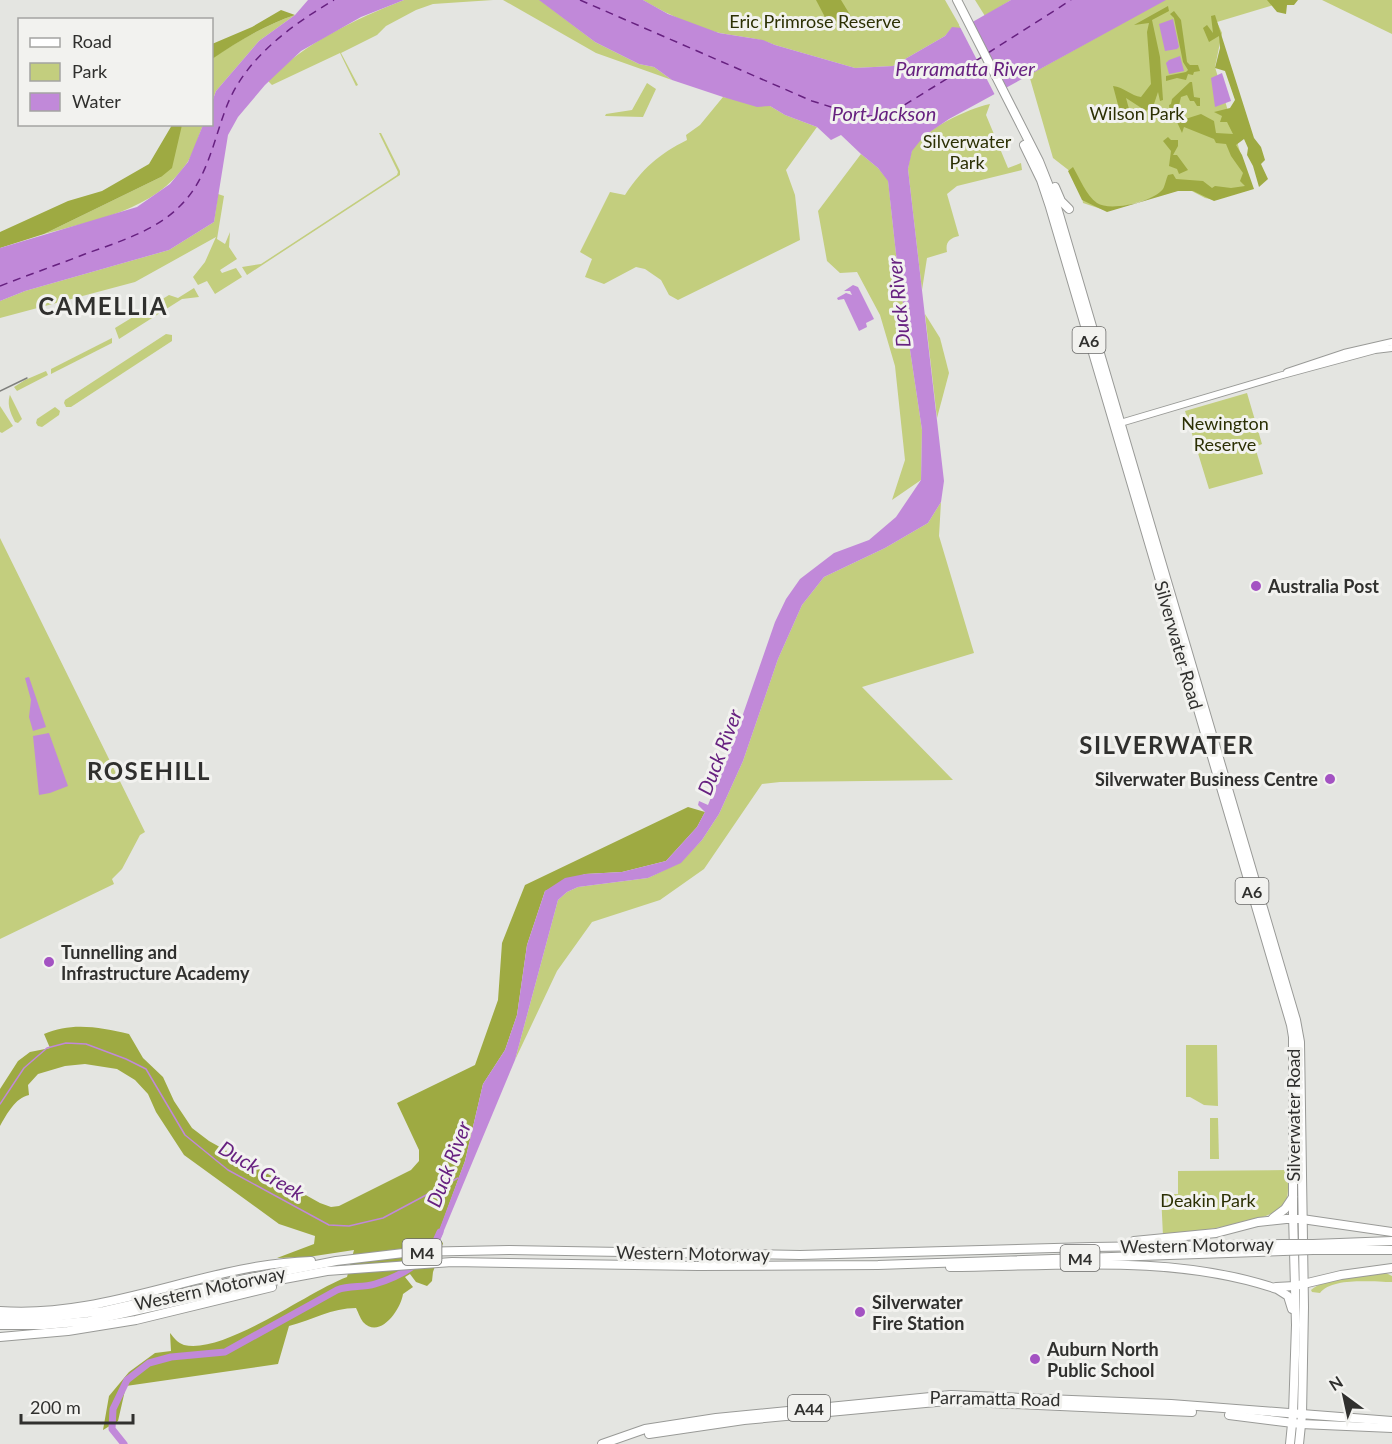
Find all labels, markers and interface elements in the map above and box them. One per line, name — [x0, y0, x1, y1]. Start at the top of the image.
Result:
park label: Eric Primrose Reserve — [729, 10, 901, 32]
legend — [18, 18, 213, 126]
text: Road — [72, 30, 112, 52]
water label: Parramatta River — [895, 56, 1036, 80]
text: Park — [72, 60, 108, 82]
text: Water — [72, 90, 121, 112]
water label: Port Jackson — [832, 101, 936, 125]
park label: Wilson Park — [1090, 102, 1185, 124]
park label: Silverwater Park — [923, 130, 1012, 173]
water label: Duck River — [881, 256, 915, 349]
district label: CAMELLIA — [38, 291, 168, 320]
road number: A6 — [1072, 327, 1106, 353]
park label: Newington Reserve — [1181, 412, 1269, 455]
place label: Australia Post — [1267, 575, 1379, 597]
street label: Silverwater Road — [1150, 578, 1208, 712]
marker: Australia Post — [1249, 579, 1263, 593]
water label: Duck River — [692, 705, 747, 798]
district label: SILVERWATER — [1079, 730, 1255, 759]
district label: ROSEHILL — [87, 756, 211, 785]
place label: Silverwater Business Centre — [1095, 768, 1318, 790]
marker: Silverwater Business Centre — [1323, 772, 1337, 786]
road number: A6 — [1236, 878, 1268, 904]
place label: Tunnelling and Infrastructure Academy — [61, 941, 250, 984]
marker: Tunnelling and Infrastructure Academy — [42, 955, 56, 969]
street label: Silverwater Road — [1282, 1049, 1304, 1181]
water label: Duck River — [421, 1117, 476, 1210]
water label: Duck Creek — [215, 1135, 309, 1205]
park label: Deakin Park — [1160, 1189, 1257, 1211]
street label: Western Motorway — [1120, 1233, 1275, 1257]
road number: M4 — [402, 1239, 442, 1265]
street label: Western Motorway — [616, 1241, 771, 1265]
road number: M4 — [1060, 1245, 1100, 1271]
street label: Western Motorway — [133, 1261, 288, 1315]
place label: Silverwater Fire Station — [872, 1291, 964, 1334]
marker: Silverwater Fire Station — [853, 1305, 867, 1319]
place label: Auburn North Public School — [1046, 1338, 1159, 1381]
marker: Auburn North Public School — [1028, 1352, 1042, 1366]
north arrow — [1314, 1366, 1374, 1426]
text: N — [1325, 1372, 1346, 1394]
street label: Parramatta Road — [929, 1386, 1061, 1410]
scale bar — [21, 1387, 134, 1425]
road number: A44 — [788, 1395, 830, 1421]
text: 200 m — [30, 1396, 81, 1418]

